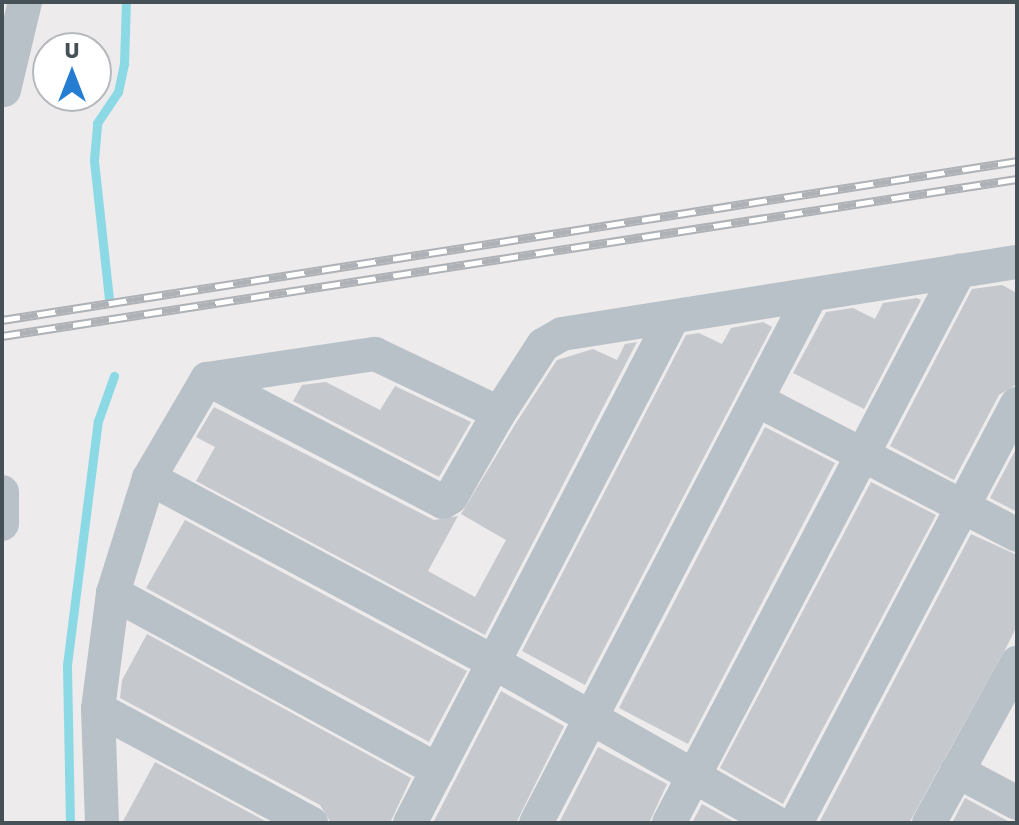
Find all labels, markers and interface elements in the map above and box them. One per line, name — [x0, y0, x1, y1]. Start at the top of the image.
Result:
north arrow — [32, 32, 112, 112]
text: U — [64, 34, 80, 66]

